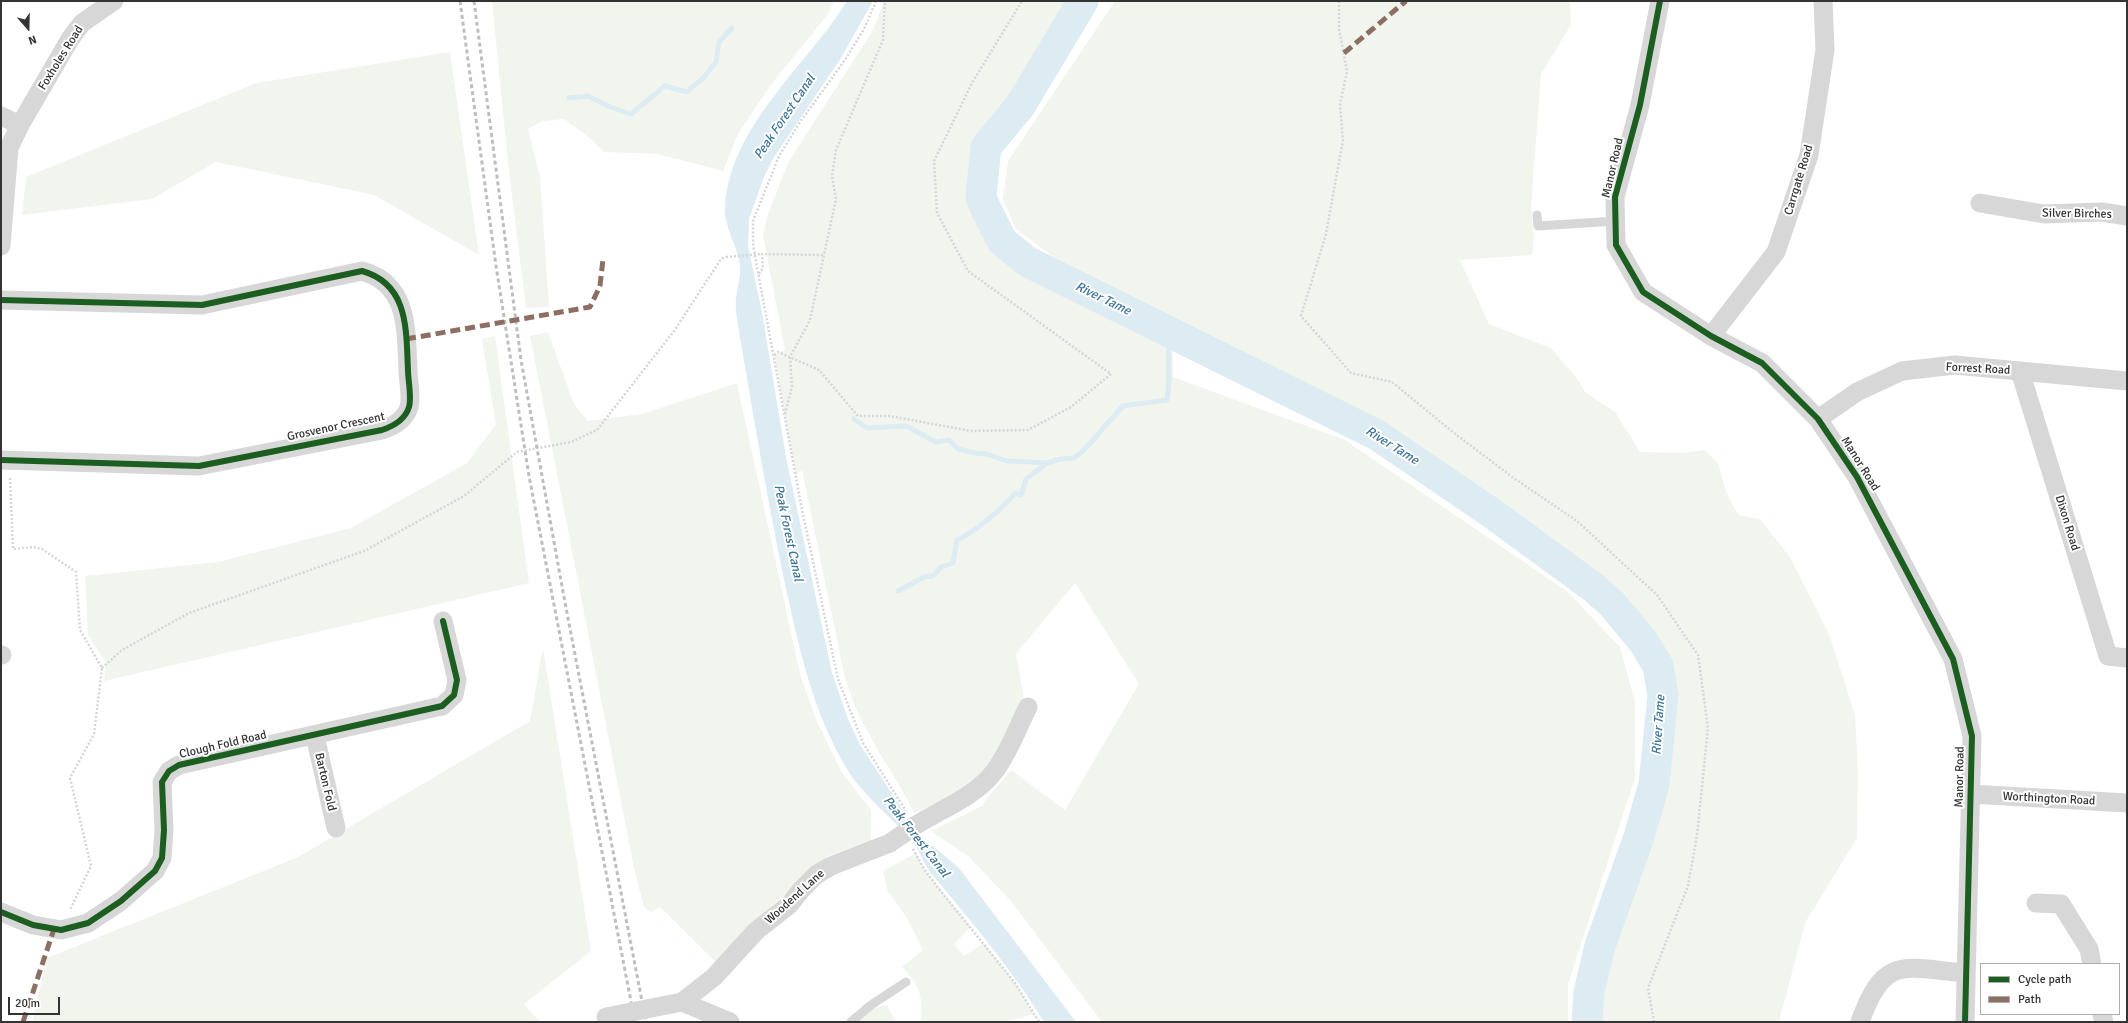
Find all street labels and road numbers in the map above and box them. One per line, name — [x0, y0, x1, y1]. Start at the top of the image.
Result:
street label: Foxholes Road — [35, 23, 87, 93]
street label: Manor Road — [1599, 137, 1627, 199]
street label: Carrgate Road — [1781, 143, 1817, 217]
street label: Silver Birches — [2042, 206, 2112, 222]
street label: Forrest Road — [1945, 360, 2011, 378]
street label: Grosvenor Crescent — [286, 410, 386, 444]
street label: Manor Road — [1838, 434, 1882, 494]
street label: Dixon Road — [2052, 493, 2082, 553]
street label: Clough Fold Road — [178, 728, 268, 762]
street label: Manor Road — [1952, 746, 1968, 808]
street label: Barton Fold — [311, 751, 339, 813]
street label: Worthington Road — [2002, 789, 2096, 809]
street label: Woodend Lane — [762, 867, 828, 927]

